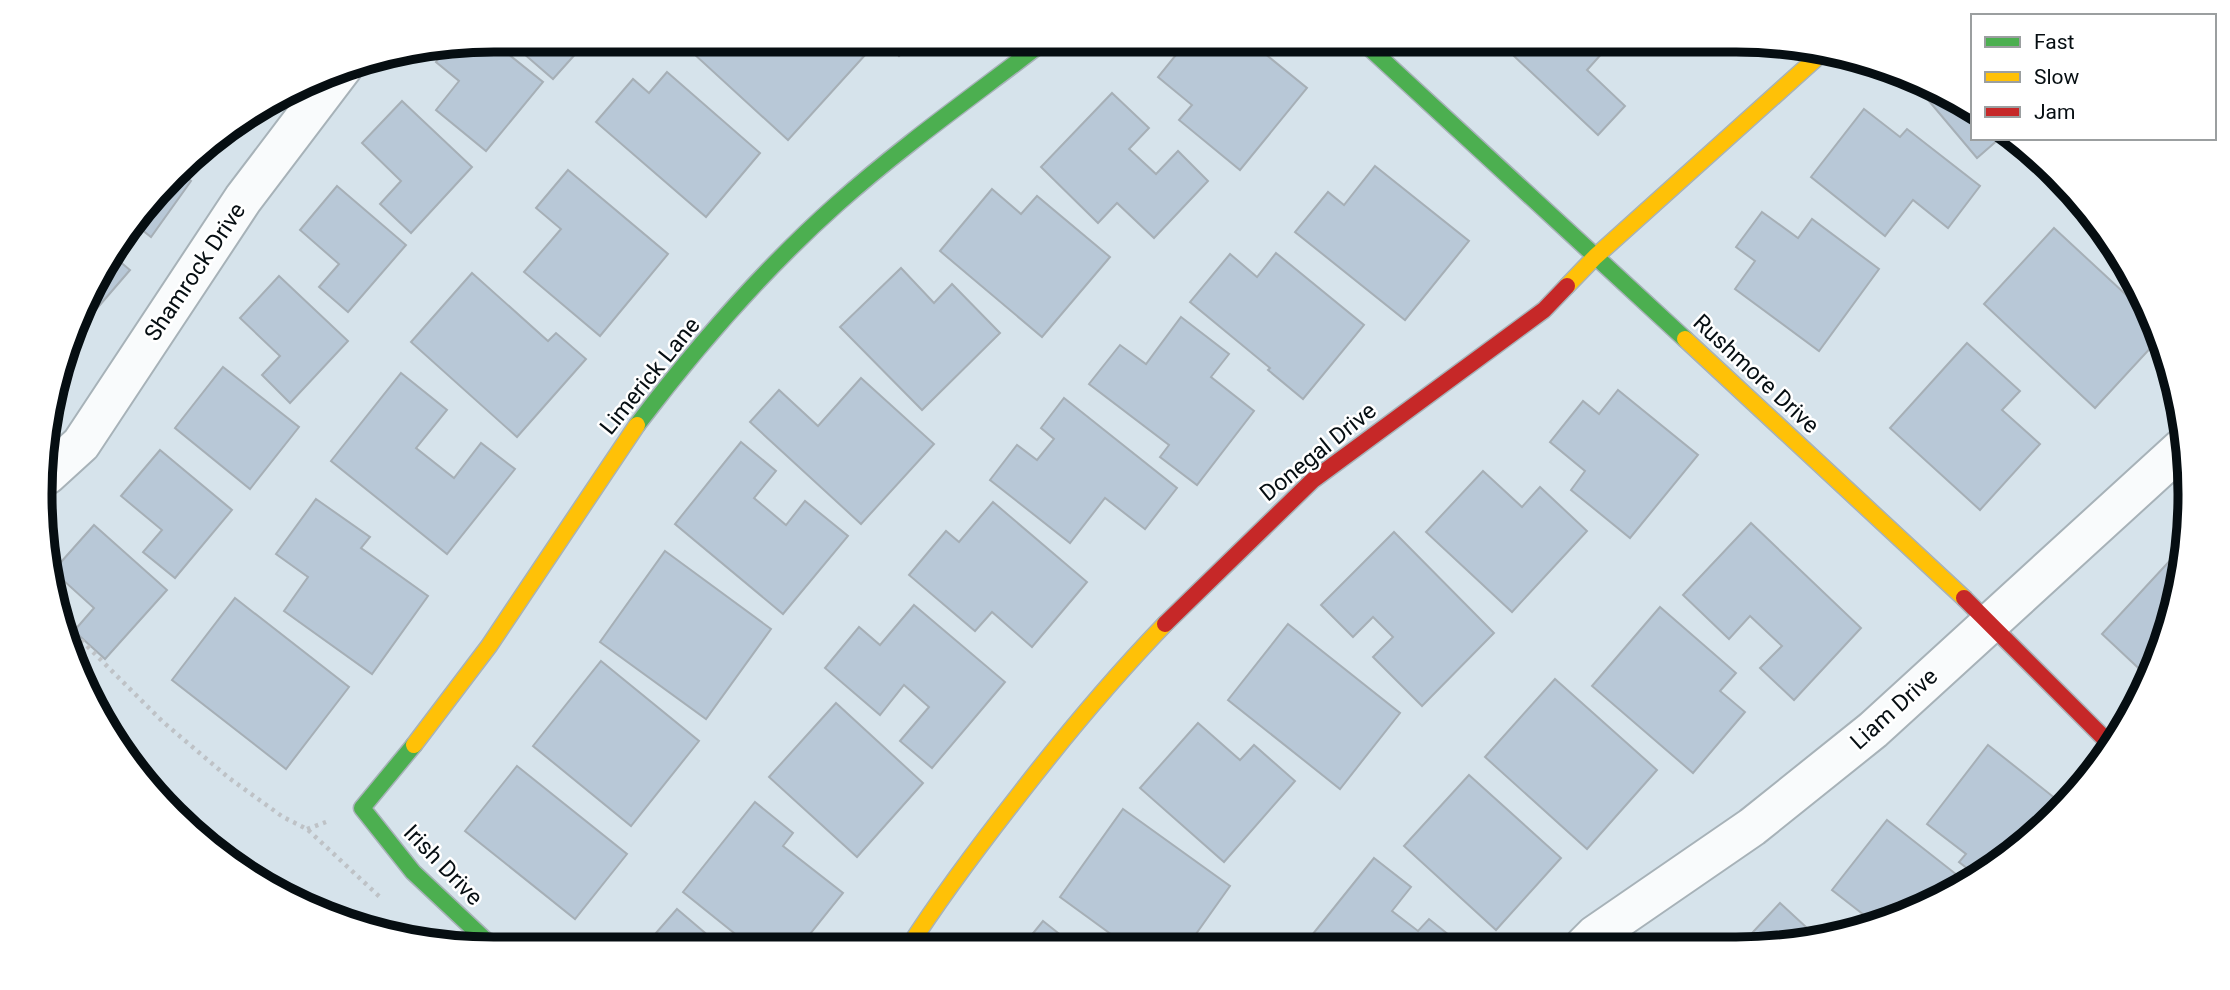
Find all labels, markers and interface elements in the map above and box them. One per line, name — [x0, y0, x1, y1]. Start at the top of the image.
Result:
legend — [1971, 14, 2216, 140]
text: Fast — [2034, 30, 2075, 54]
text: Slow — [2034, 65, 2080, 89]
text: Jam — [2034, 100, 2075, 124]
street label: Shamrock Drive — [139, 198, 251, 346]
street label: Rushmore Drive — [1688, 309, 1824, 439]
street label: Limerick Lane — [595, 312, 705, 440]
street label: Donegal Drive — [1255, 397, 1381, 507]
street label: Liam Drive — [1845, 663, 1943, 755]
street label: Irish Drive — [398, 819, 488, 911]

